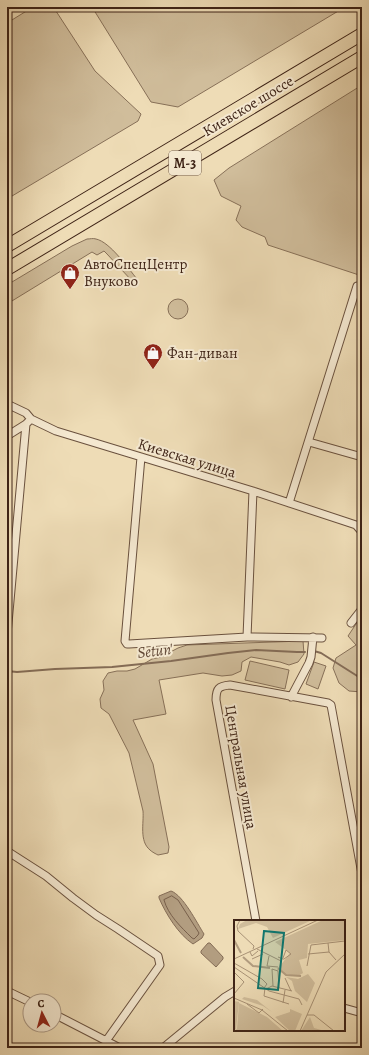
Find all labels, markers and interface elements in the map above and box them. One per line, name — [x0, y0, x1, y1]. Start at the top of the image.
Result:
street label: Киевское шоссе — [199, 71, 297, 141]
road number: М-3 — [169, 151, 201, 175]
place label: АвтоСпецЦентр Внуково — [83, 254, 188, 291]
shop icon: АвтоСпецЦентр Внуково — [59, 262, 81, 290]
shop icon: Фан-диван — [142, 342, 164, 370]
place label: Фан-диван — [167, 343, 238, 363]
street label: Киевская улица — [135, 434, 239, 482]
water label: Setun' — [136, 638, 174, 664]
street label: Центральная улица — [220, 703, 262, 831]
inset map — [234, 920, 345, 1031]
north arrow — [22, 993, 62, 1033]
text: С — [37, 996, 45, 1011]

